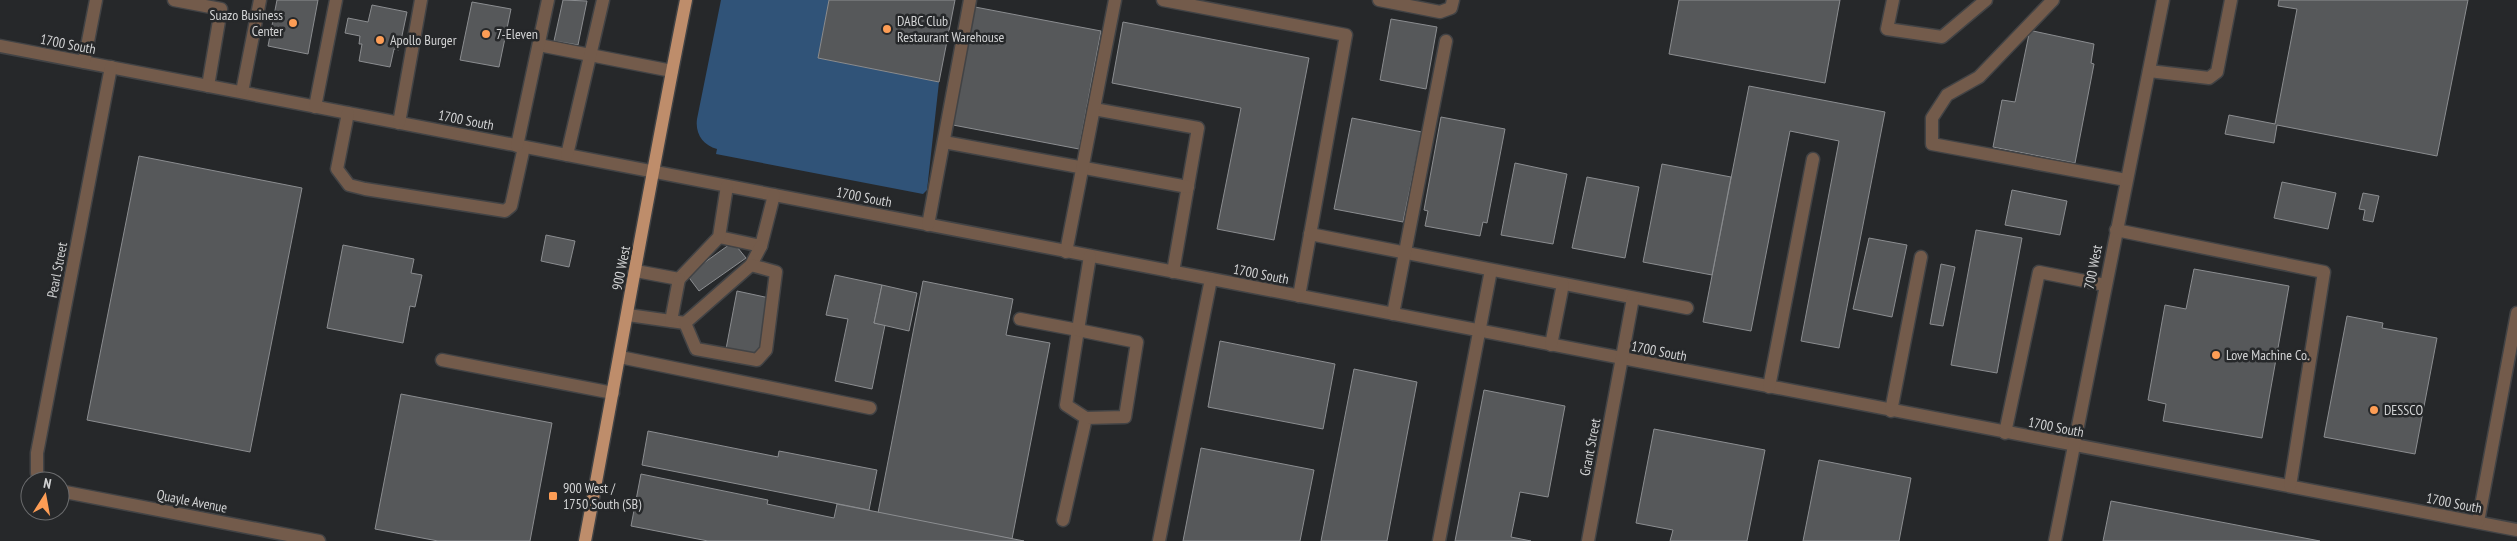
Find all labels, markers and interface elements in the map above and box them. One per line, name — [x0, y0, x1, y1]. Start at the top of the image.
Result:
place label: Suazo Business Center — [210, 6, 283, 40]
place label: DABC Club Restaurant Warehouse — [897, 12, 1005, 46]
marker: Suazo Business Center — [287, 17, 299, 29]
marker: DABC Club Restaurant Warehouse — [881, 23, 893, 35]
place label: 7-Eleven — [496, 25, 538, 43]
marker: 7-Eleven — [480, 28, 492, 40]
street label: 1700 South — [39, 30, 97, 58]
place label: Apollo Burger — [390, 31, 457, 49]
marker: Apollo Burger — [374, 34, 386, 46]
street label: 1700 South — [437, 106, 495, 134]
street label: 1700 South — [835, 183, 893, 211]
street label: Pearl Street — [43, 240, 71, 299]
street label: 700 West — [2080, 243, 2106, 291]
street label: 900 West — [608, 244, 634, 292]
street label: 1700 South — [1232, 260, 1290, 288]
street label: 1700 South — [1630, 337, 1688, 365]
place label: Love Machine Co. — [2226, 346, 2309, 364]
marker: Love Machine Co. — [2210, 349, 2222, 361]
place label: DESSCO — [2384, 401, 2423, 419]
marker: DESSCO — [2368, 404, 2380, 416]
street label: 1700 South — [2027, 413, 2085, 441]
street label: Grant Street — [1576, 417, 1604, 477]
north arrow — [20, 471, 70, 521]
text: N — [42, 474, 53, 493]
place label: 900 West / 1750 South (SB) — [563, 479, 642, 513]
street label: Quayle Avenue — [155, 485, 229, 517]
street label: 1700 South — [2425, 489, 2483, 517]
marker: 900 West / 1750 South (SB) — [547, 490, 559, 502]

